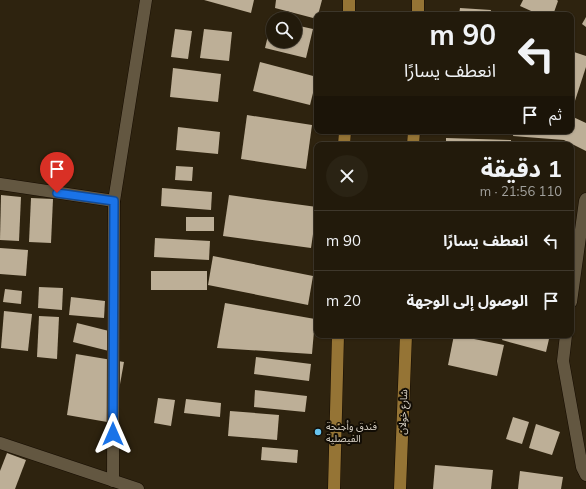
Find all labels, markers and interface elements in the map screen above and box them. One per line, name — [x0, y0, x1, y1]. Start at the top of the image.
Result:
map controls — [266, 12, 302, 48]
button: search — [266, 12, 302, 48]
text: 90 m — [430, 17, 496, 52]
icon: left — [510, 28, 562, 80]
text: انعطف يسارًا — [404, 59, 496, 82]
icon: arrive — [519, 104, 541, 126]
text: ثم — [549, 105, 562, 124]
pin — [40, 152, 74, 193]
text: 1 دقيقة — [481, 153, 562, 183]
button: close — [326, 155, 368, 197]
icon: arrive — [46, 158, 68, 180]
text: 110 m · 21:56 — [480, 183, 562, 199]
icon: left — [540, 230, 562, 252]
text: 90 m — [326, 231, 361, 250]
text: انعطف يسارًا — [443, 231, 528, 250]
icon: arrive — [540, 290, 562, 312]
text: 20 m — [326, 291, 361, 310]
text: الوصول إلى الوجهة — [407, 291, 528, 310]
street label: شارع خولان — [396, 389, 411, 435]
position arrow — [92, 413, 134, 455]
place label: فندق وأجنحة الفيصلية — [326, 420, 377, 445]
marker: فندق وأجنحة الفيصلية — [313, 427, 323, 437]

